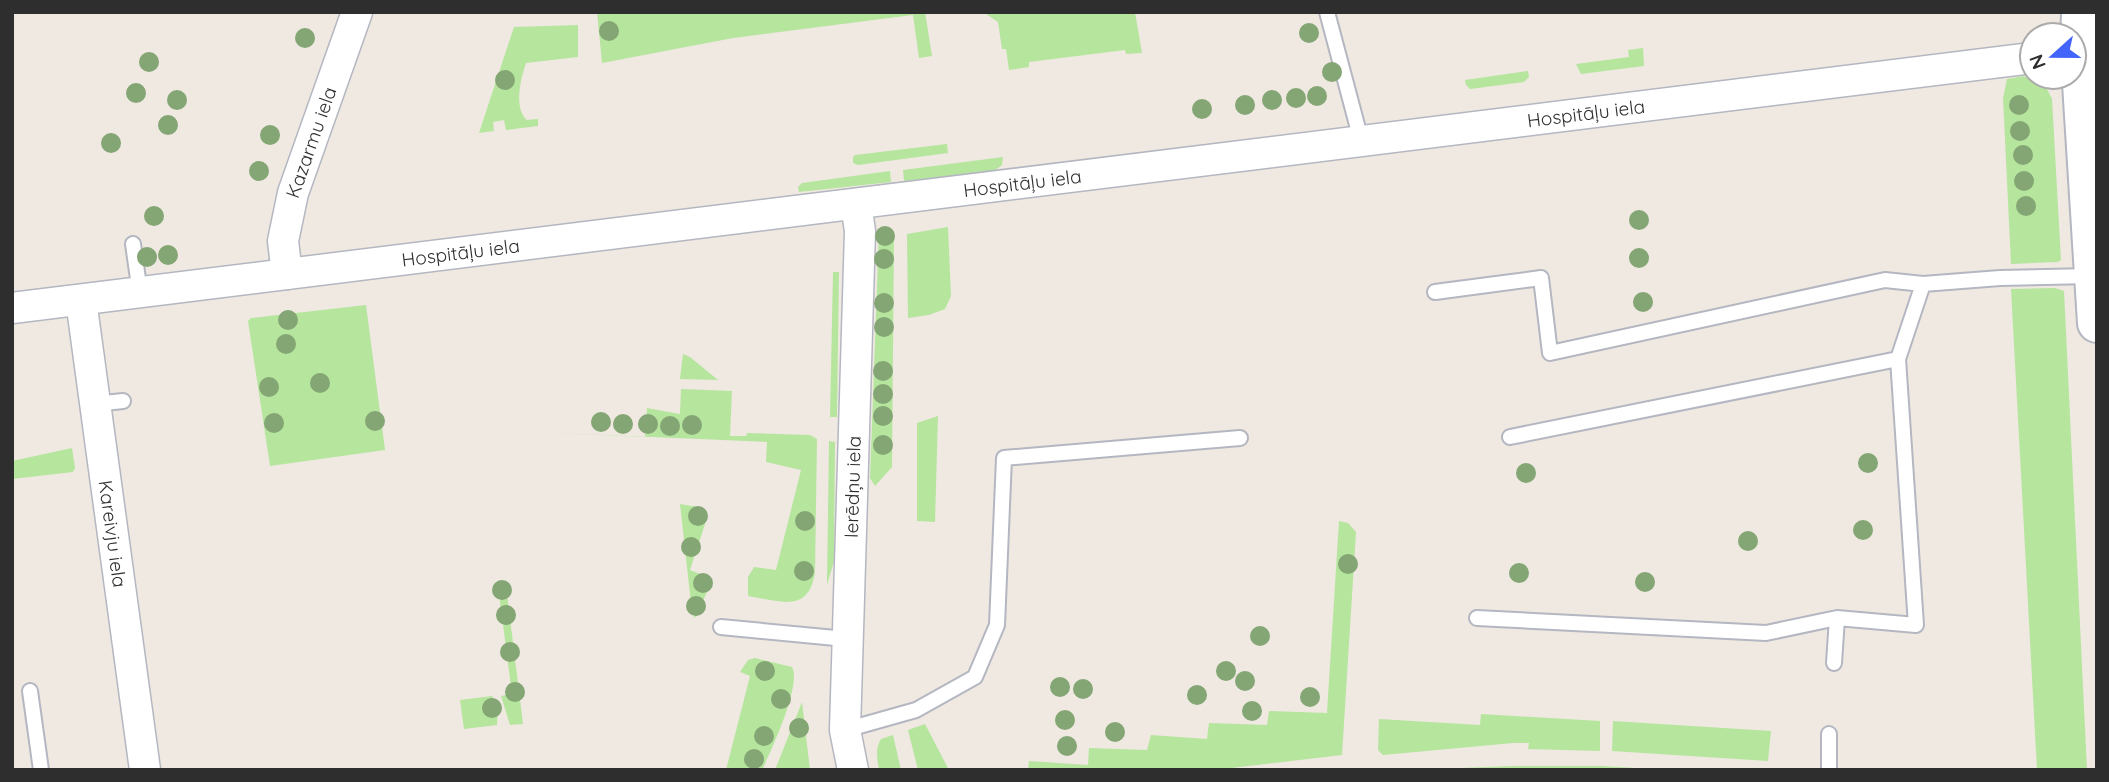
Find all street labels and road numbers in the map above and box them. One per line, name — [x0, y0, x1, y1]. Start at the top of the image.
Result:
street label: Kazarmu iela — [280, 84, 342, 201]
street label: Hospitāļu iela — [1526, 94, 1646, 132]
street label: Hospitāļu iela — [962, 164, 1083, 202]
street label: Hospitāļu iela — [400, 233, 521, 272]
street label: Ierēdņu iela — [839, 435, 866, 538]
street label: Kareivju iela — [94, 479, 132, 589]

